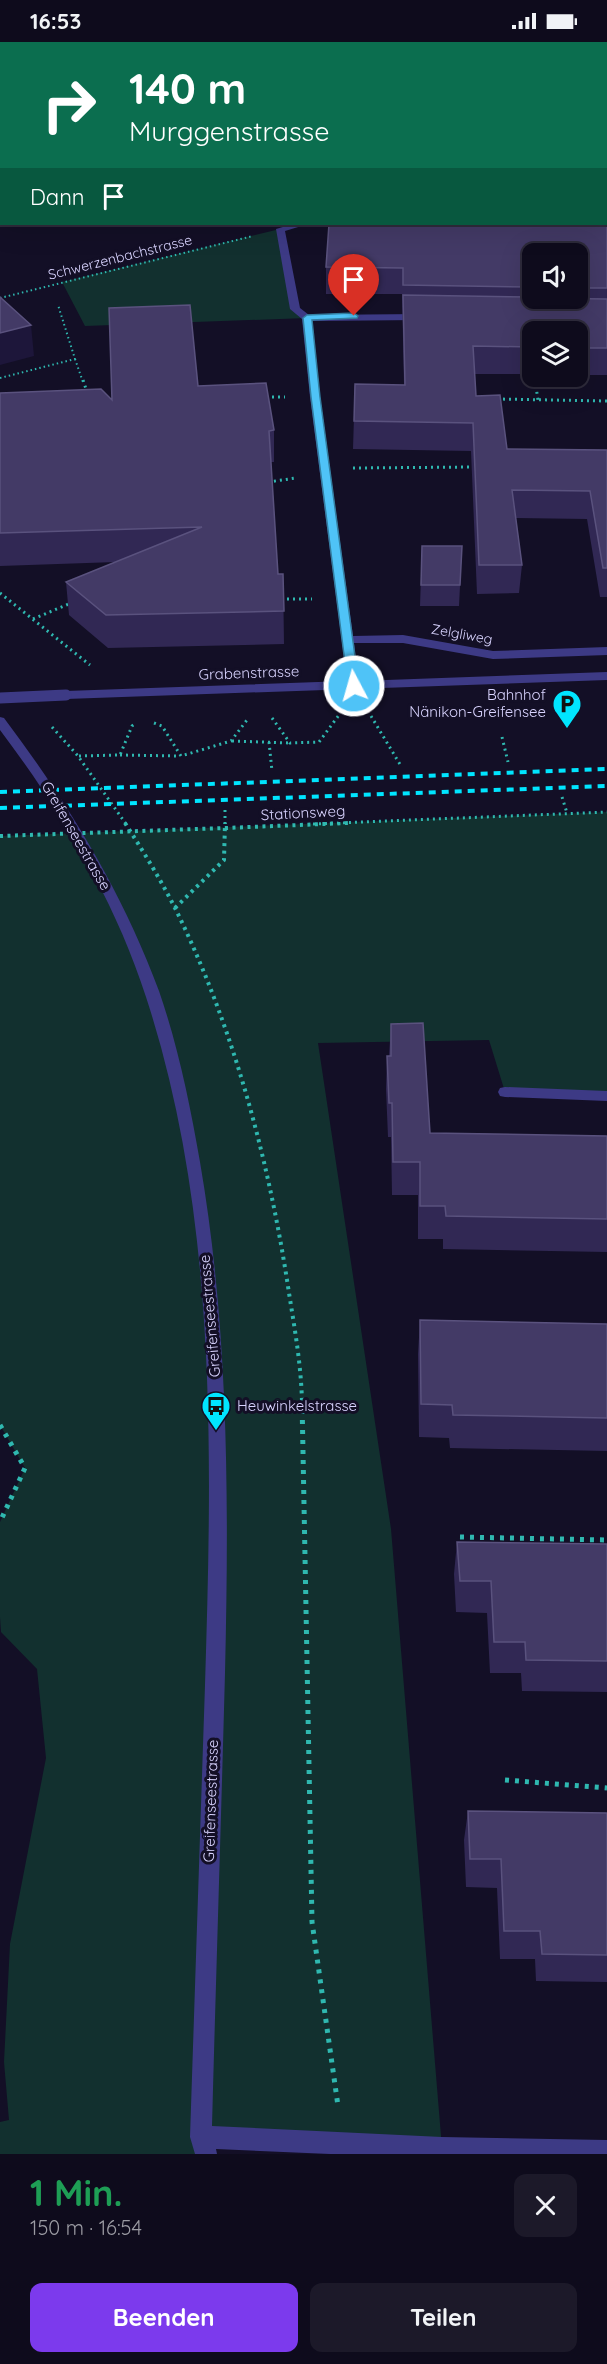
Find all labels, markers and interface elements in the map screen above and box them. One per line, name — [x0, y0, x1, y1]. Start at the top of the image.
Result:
text: 16:53 — [30, 7, 81, 35]
text: 140 m — [129, 62, 246, 115]
icon: right — [30, 66, 108, 144]
text: Murggenstrasse — [129, 114, 330, 148]
icon: arrive — [97, 180, 130, 213]
text: Dann — [30, 183, 85, 211]
street label: Schwerzenbachstrasse — [46, 230, 194, 284]
map controls — [522, 243, 588, 387]
button: sound — [522, 243, 588, 309]
pin — [328, 254, 379, 316]
icon: arrive — [337, 263, 370, 296]
button: layers — [522, 321, 588, 387]
street label: Zelgliweg — [430, 620, 494, 648]
position arrow — [322, 654, 386, 718]
street label: Grabenstrasse — [198, 661, 300, 684]
place label: Bahnhof Nänikon-Greifensee — [409, 685, 547, 721]
parking icon: Bahnhof Nänikon-Greifensee — [551, 688, 583, 730]
street label: Greifenseestrasse — [37, 778, 115, 894]
street label: Stationsweg — [260, 801, 346, 824]
street label: Greifenseestrasse — [195, 1254, 224, 1378]
bus stop icon: Heuwinkelstrasse — [200, 1390, 232, 1432]
place label: Heuwinkelstrasse — [237, 1396, 357, 1415]
street label: Greifenseestrasse — [199, 1739, 222, 1863]
text: 1 Min. — [30, 2170, 122, 2215]
button: close — [514, 2174, 577, 2237]
text: 150 m · 16:54 — [30, 2215, 142, 2240]
button: Beenden — [30, 2283, 298, 2352]
button: Teilen — [310, 2283, 577, 2352]

